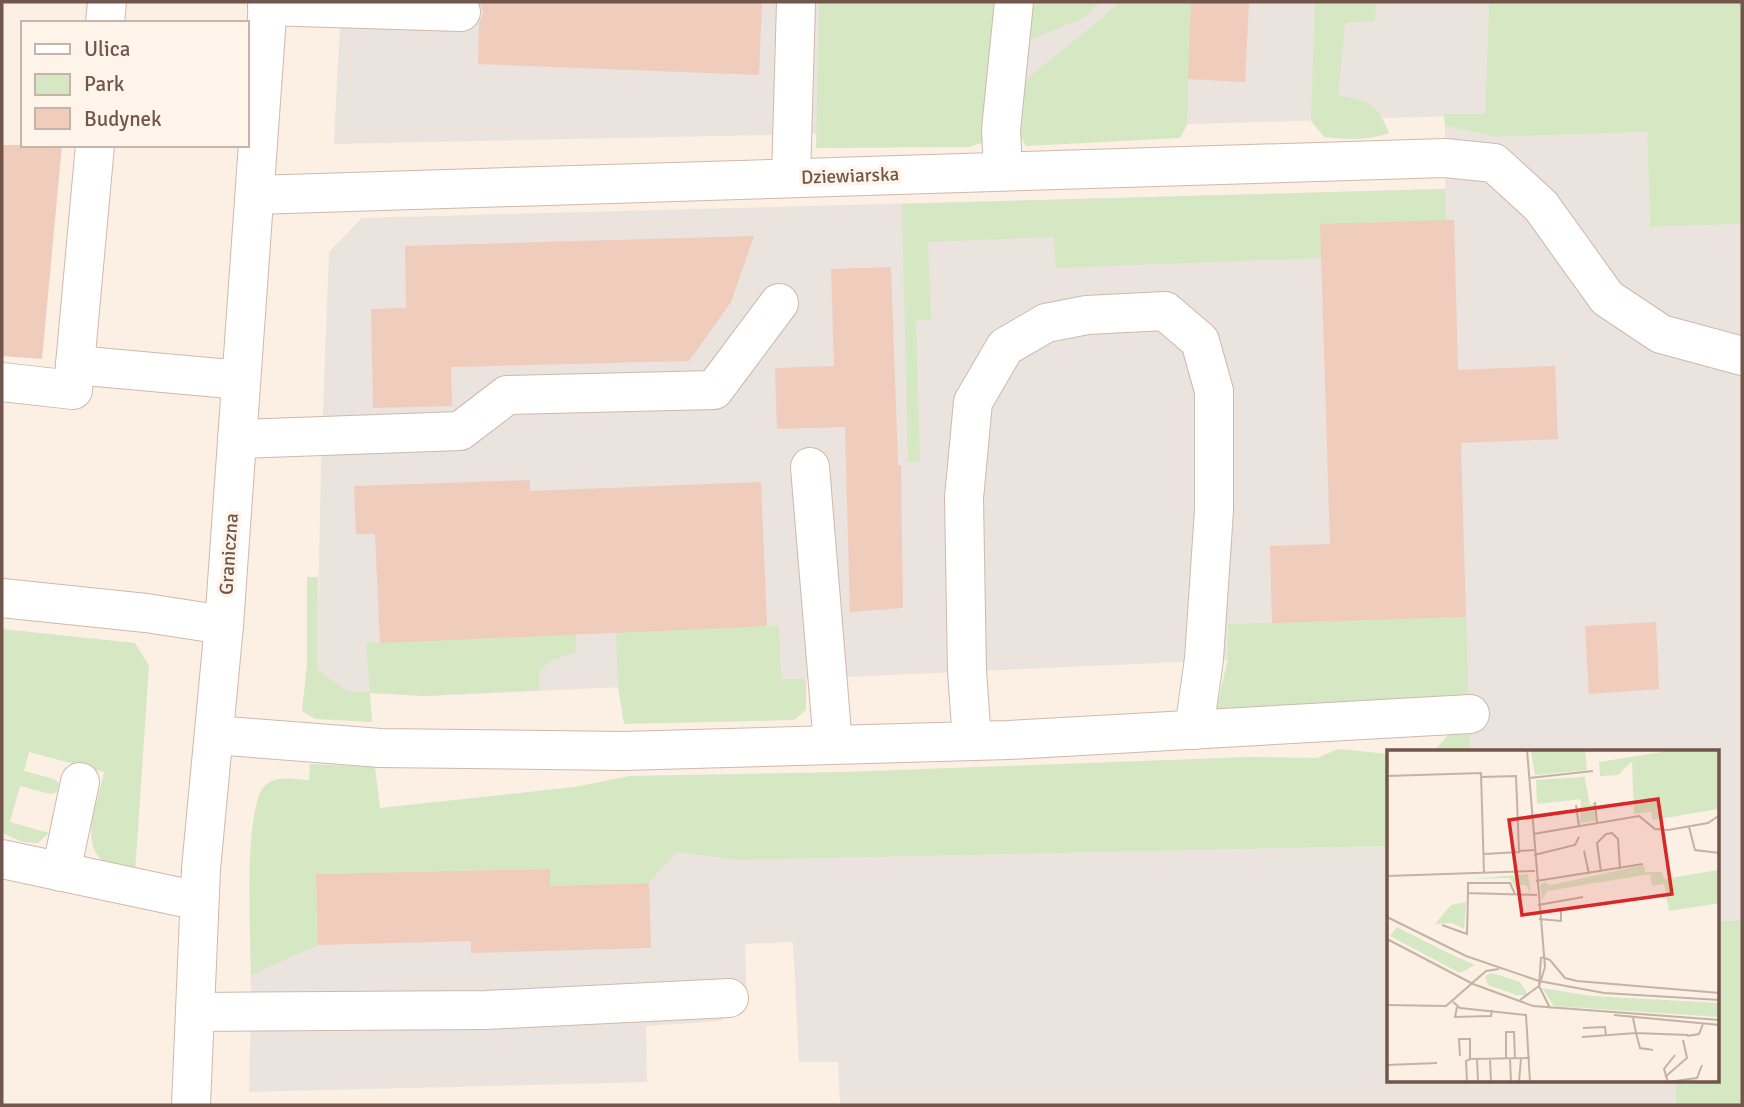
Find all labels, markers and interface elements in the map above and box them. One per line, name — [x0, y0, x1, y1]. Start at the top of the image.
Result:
legend — [21, 21, 248, 147]
text: Ulica — [84, 36, 130, 62]
text: Park — [84, 71, 125, 97]
text: Budynek — [84, 106, 162, 132]
street label: Dziewiarska — [801, 162, 899, 190]
street label: Graniczna — [214, 512, 244, 596]
inset map — [1387, 750, 1720, 1082]

